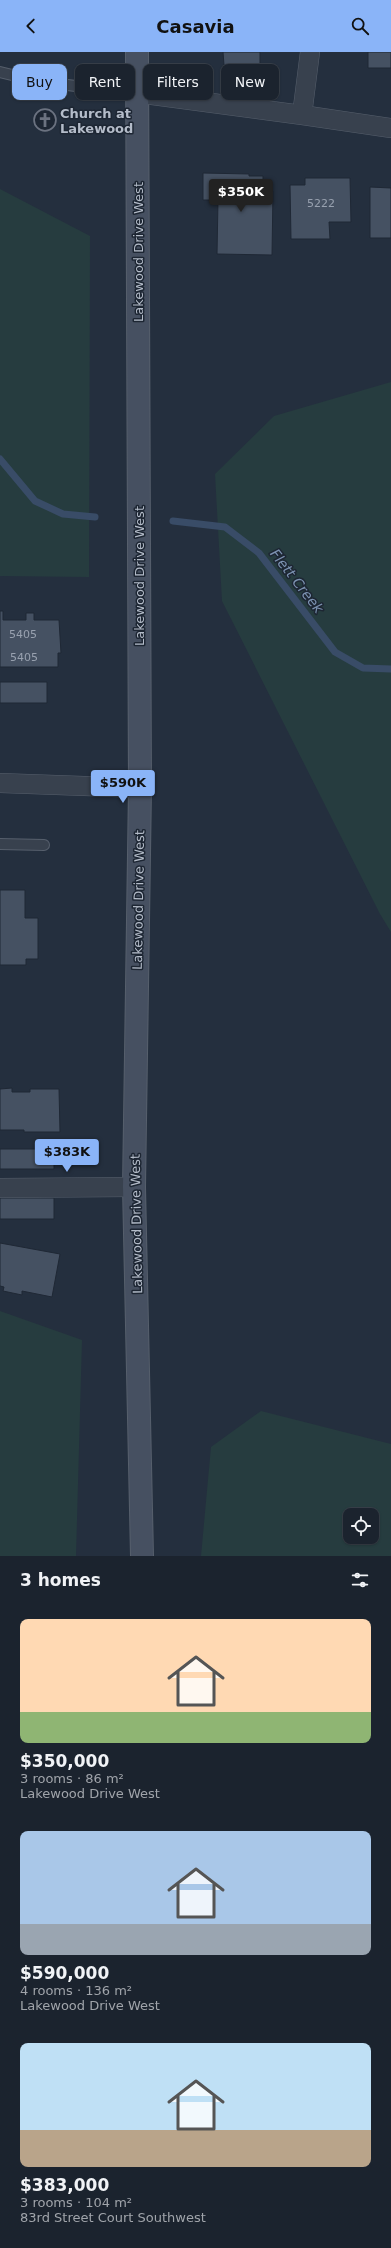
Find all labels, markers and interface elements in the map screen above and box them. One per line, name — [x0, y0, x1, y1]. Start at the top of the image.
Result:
icon: back — [20, 15, 42, 37]
icon: search — [349, 15, 371, 37]
text: Casavia — [156, 16, 235, 37]
chip: Buy — [12, 64, 67, 100]
chip: Rent — [75, 64, 135, 100]
chip: Filters — [143, 64, 213, 100]
chip: New — [221, 64, 279, 100]
place label: Church at Lakewood — [60, 106, 133, 136]
church icon: Church at Lakewood — [32, 107, 58, 133]
pin: $350K — [213, 179, 269, 213]
street label: Lakewood Drive West — [131, 182, 146, 322]
text: $350K — [218, 184, 264, 199]
house number: 5222 — [307, 197, 335, 210]
street label: Lakewood Drive West — [132, 506, 147, 646]
water label: Flett Creek — [267, 546, 328, 617]
house number: 5405 — [9, 628, 37, 641]
house number: 5405 — [10, 651, 38, 664]
pin: $590K — [95, 770, 151, 804]
text: $590K — [100, 775, 146, 790]
street label: Lakewood Drive West — [130, 830, 147, 970]
pin: $383K — [39, 1139, 95, 1173]
text: $383K — [44, 1144, 90, 1159]
street label: Lakewood Drive West — [128, 1154, 145, 1294]
map controls — [343, 1508, 379, 1544]
button: locate — [343, 1508, 379, 1544]
icon: filters — [349, 1569, 371, 1591]
text: 3 homes — [20, 1570, 101, 1590]
icon: home — [160, 1645, 232, 1717]
text: $350,000 — [20, 1751, 109, 1771]
text: 3 rooms · 86 m² — [20, 1771, 124, 1786]
text: Lakewood Drive West — [20, 1786, 160, 1801]
icon: home — [160, 1857, 232, 1929]
text: $590,000 — [20, 1963, 109, 1983]
text: 4 rooms · 136 m² — [20, 1983, 132, 1998]
text: Lakewood Drive West — [20, 1998, 160, 2013]
icon: home — [160, 2069, 232, 2141]
text: $383,000 — [20, 2175, 109, 2195]
text: 3 rooms · 104 m² — [20, 2195, 132, 2210]
text: 83rd Street Court Southwest — [20, 2210, 206, 2225]

